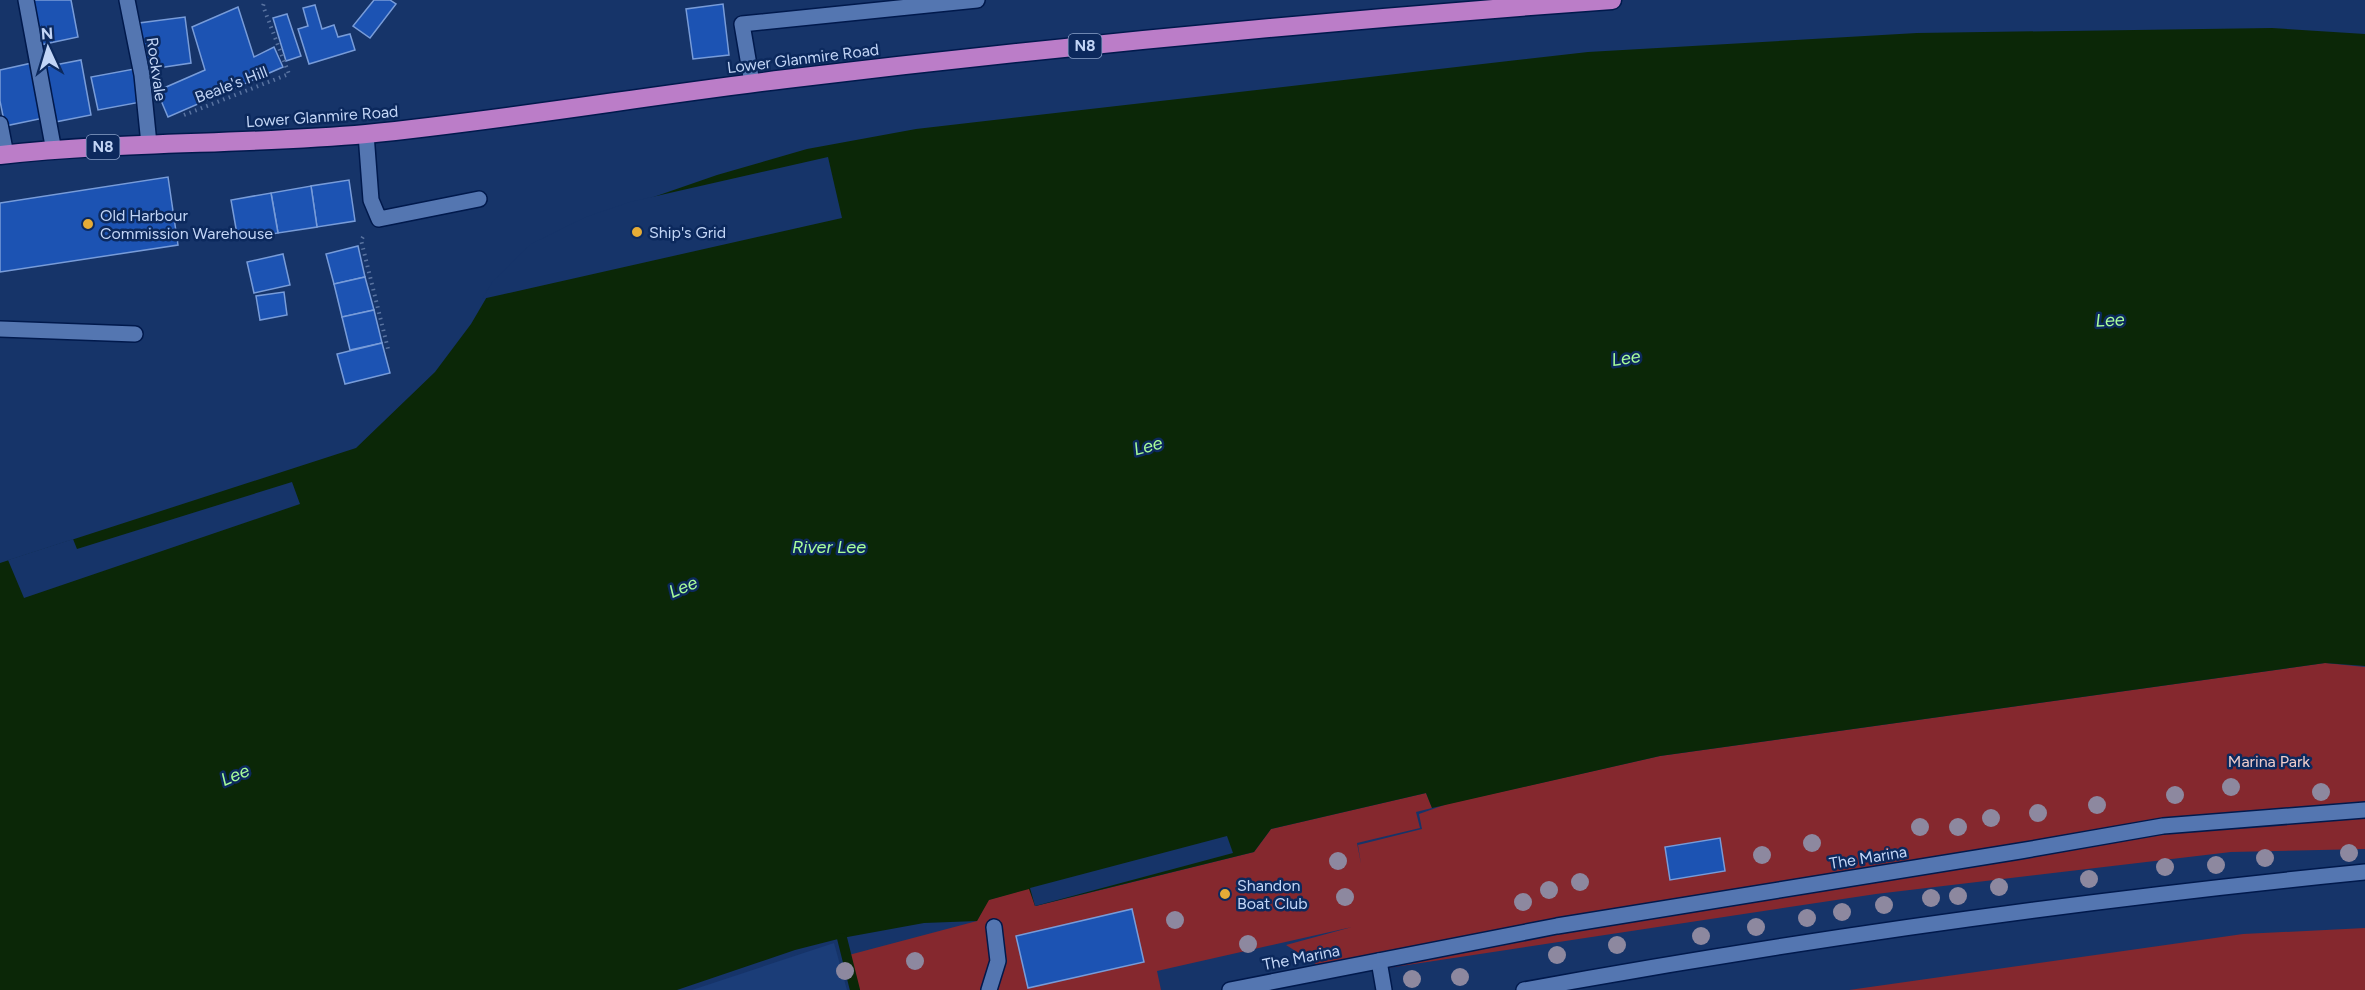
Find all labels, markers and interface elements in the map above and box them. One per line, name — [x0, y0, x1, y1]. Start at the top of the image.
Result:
north arrow — [18, 18, 78, 78]
text: N — [40, 24, 54, 43]
road number: N8 — [1068, 34, 1102, 58]
street label: Rockvale — [143, 36, 170, 102]
street label: Lower Glanmire Road — [726, 40, 880, 77]
street label: Beale's Hill — [192, 62, 270, 107]
street label: Lower Glanmire Road — [245, 102, 399, 131]
road number: N8 — [86, 135, 120, 159]
place label: Old Harbour Commission Warehouse — [100, 206, 273, 243]
marker: Old Harbour Commission Warehouse — [81, 217, 95, 231]
place label: Ship's Grid — [649, 223, 726, 242]
marker: Ship's Grid — [630, 225, 644, 239]
water label: Lee — [2095, 308, 2125, 332]
water label: Lee — [1610, 345, 1642, 371]
water label: Lee — [1131, 432, 1165, 460]
water label: River Lee — [792, 536, 866, 558]
water label: Lee — [665, 571, 701, 603]
park label: Marina Park — [2228, 752, 2310, 771]
water label: Lee — [217, 759, 253, 791]
street label: The Marina — [1828, 842, 1908, 873]
place label: Shandon Boat Club — [1237, 876, 1308, 913]
marker: Shandon Boat Club — [1218, 887, 1232, 901]
street label: The Marina — [1261, 941, 1341, 974]

